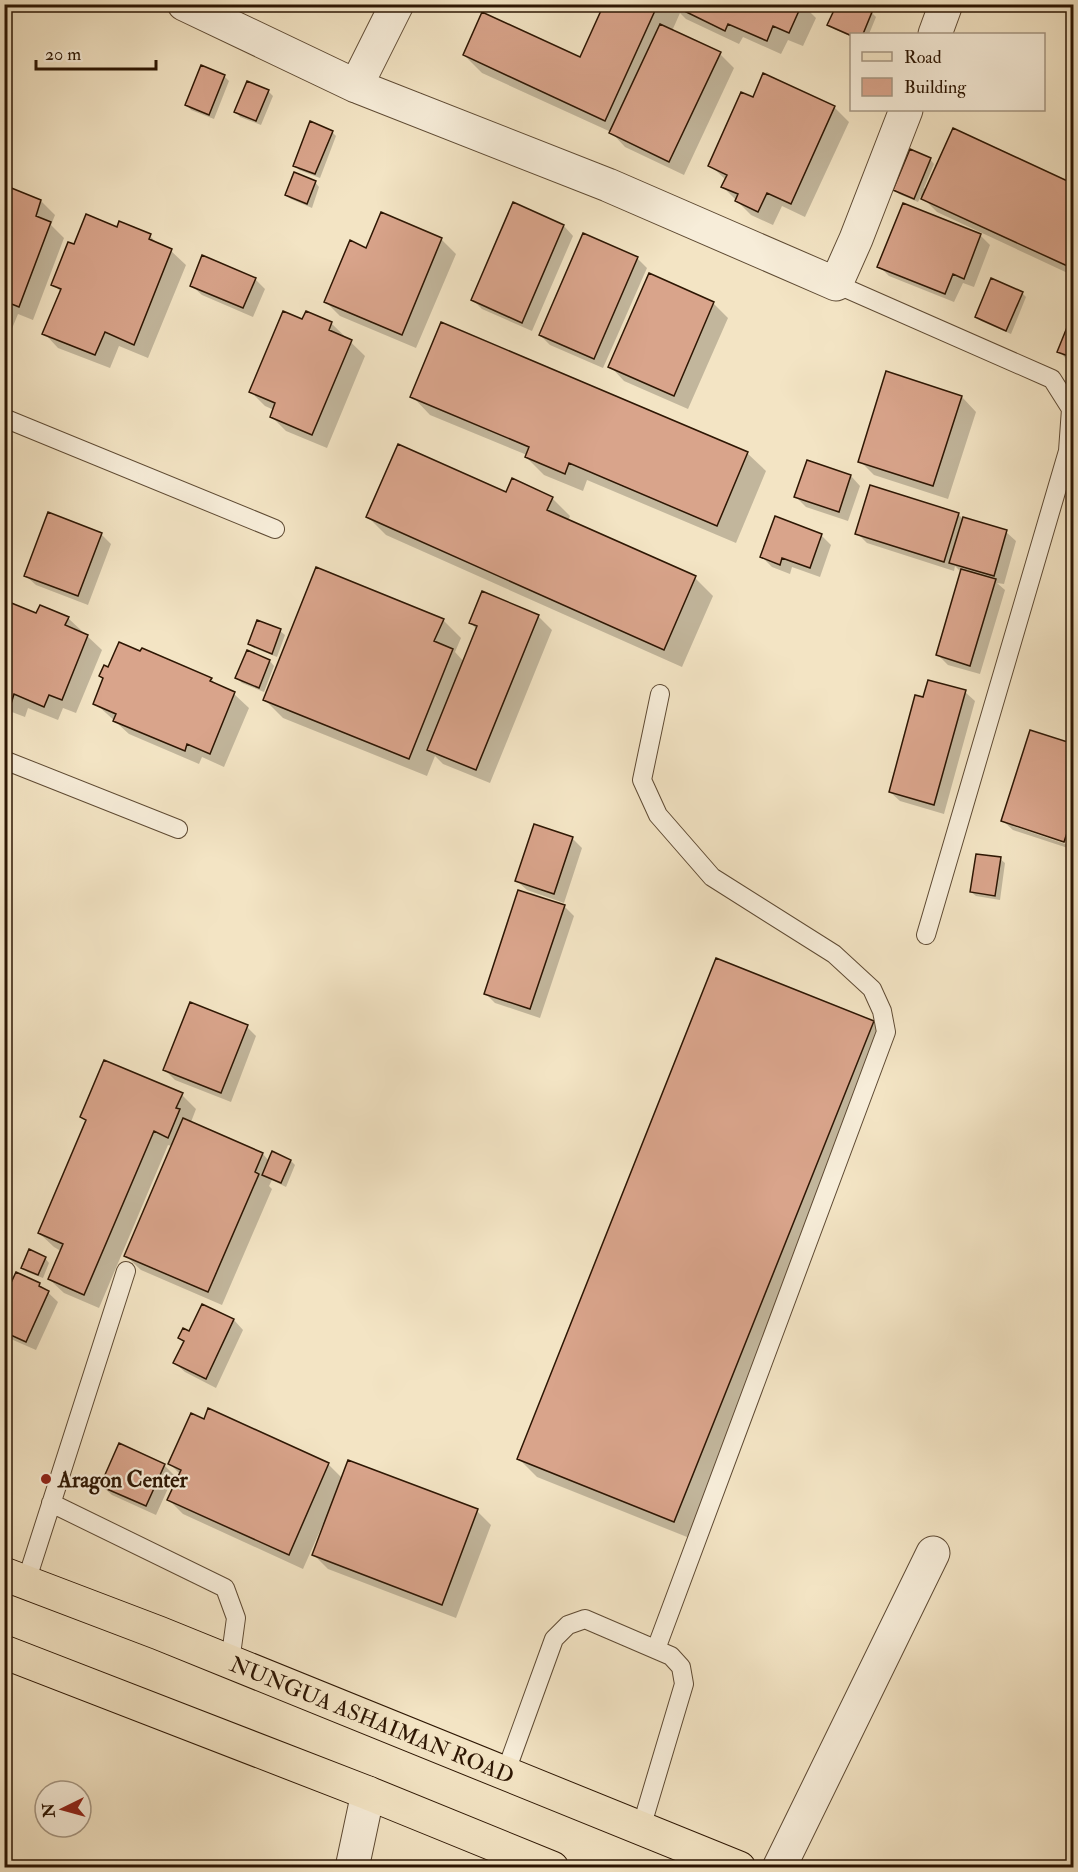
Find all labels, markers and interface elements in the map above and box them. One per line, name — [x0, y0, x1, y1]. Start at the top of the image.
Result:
scale bar — [36, 33, 156, 71]
legend — [850, 33, 1045, 111]
text: 20 m — [45, 43, 81, 66]
text: Road — [904, 46, 942, 69]
text: Building — [904, 76, 967, 99]
place label: Aragon Center — [57, 1466, 188, 1495]
marker: Aragon Center — [39, 1472, 53, 1486]
street label: NUNGUA ASHAIMAN ROAD — [226, 1650, 518, 1790]
north arrow — [33, 1779, 93, 1839]
text: N — [38, 1802, 60, 1819]

